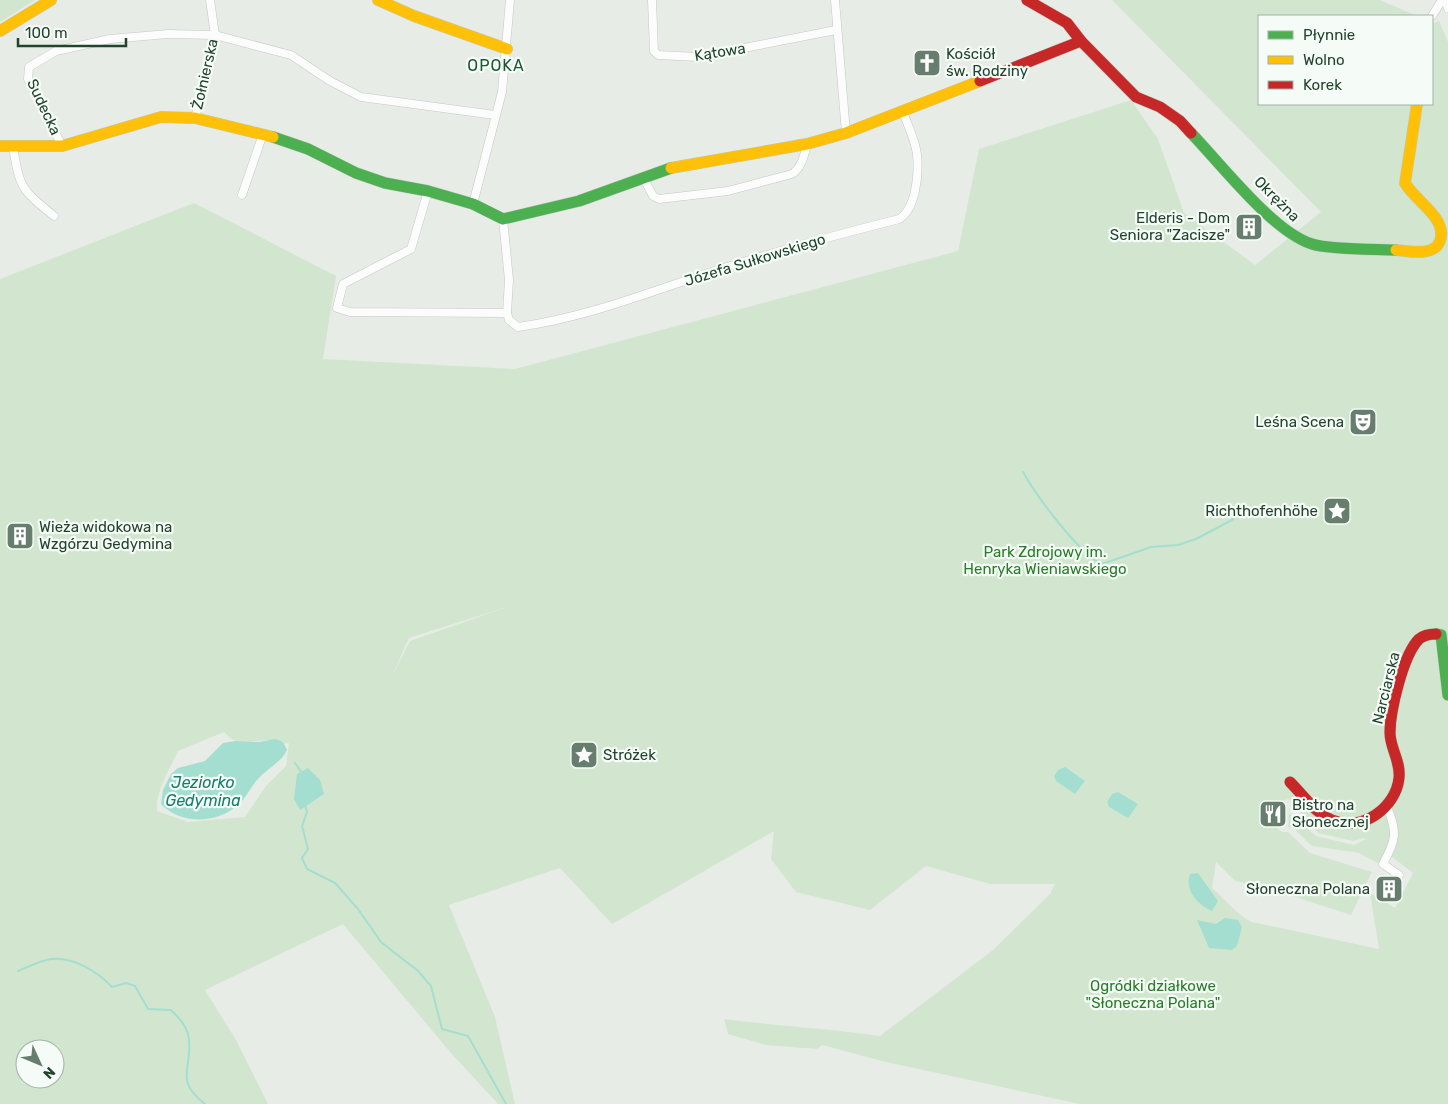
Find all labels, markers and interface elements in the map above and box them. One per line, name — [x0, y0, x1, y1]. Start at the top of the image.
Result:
scale bar — [18, 15, 125, 47]
legend — [1258, 15, 1433, 105]
text: 100 m — [25, 24, 67, 42]
text: Płynnie — [1303, 26, 1355, 44]
street label: Żołnierska — [188, 37, 222, 111]
street label: Kątowa — [693, 39, 747, 65]
place label: Kościół św. Rodziny — [946, 45, 1028, 80]
church icon: Kościół św. Rodziny — [912, 48, 942, 78]
text: Wolno — [1303, 51, 1345, 69]
district label: OPOKA — [467, 56, 525, 75]
street label: Sudecka — [23, 76, 65, 138]
text: Korek — [1303, 76, 1342, 94]
street label: Okrężna — [1251, 173, 1303, 225]
place label: Elderis - Dom Seniora "Zacisze" — [1110, 209, 1230, 244]
building icon: Elderis - Dom Seniora "Zacisze" — [1234, 212, 1264, 242]
street label: Józefa Sułkowskiego — [682, 230, 828, 290]
theatre icon: Leśna Scena — [1348, 407, 1378, 437]
place label: Leśna Scena — [1255, 413, 1344, 431]
place icon: Richthofenhöhe — [1322, 496, 1352, 526]
place label: Richthofenhöhe — [1205, 502, 1318, 520]
place label: Wieża widokowa na Wzgórzu Gedymina — [39, 518, 172, 553]
building icon: Wieża widokowa na Wzgórzu Gedymina — [5, 521, 35, 551]
park label: Park Zdrojowy im. Henryka Wieniawskiego — [963, 543, 1127, 578]
street label: Narciarska — [1368, 650, 1404, 726]
place icon: Stróżek — [569, 740, 599, 770]
place label: Stróżek — [603, 746, 656, 764]
water label: Jeziorko Gedymina — [165, 773, 241, 810]
place label: Bistro na Słonecznej — [1292, 796, 1369, 831]
restaurant icon: Bistro na Słonecznej — [1258, 799, 1288, 829]
building icon: Słoneczna Polana — [1374, 874, 1404, 904]
place label: Słoneczna Polana — [1246, 880, 1370, 898]
park label: Ogródki działkowe "Słoneczna Polana" — [1086, 977, 1220, 1012]
north arrow — [15, 1039, 65, 1089]
text: N — [39, 1063, 59, 1082]

